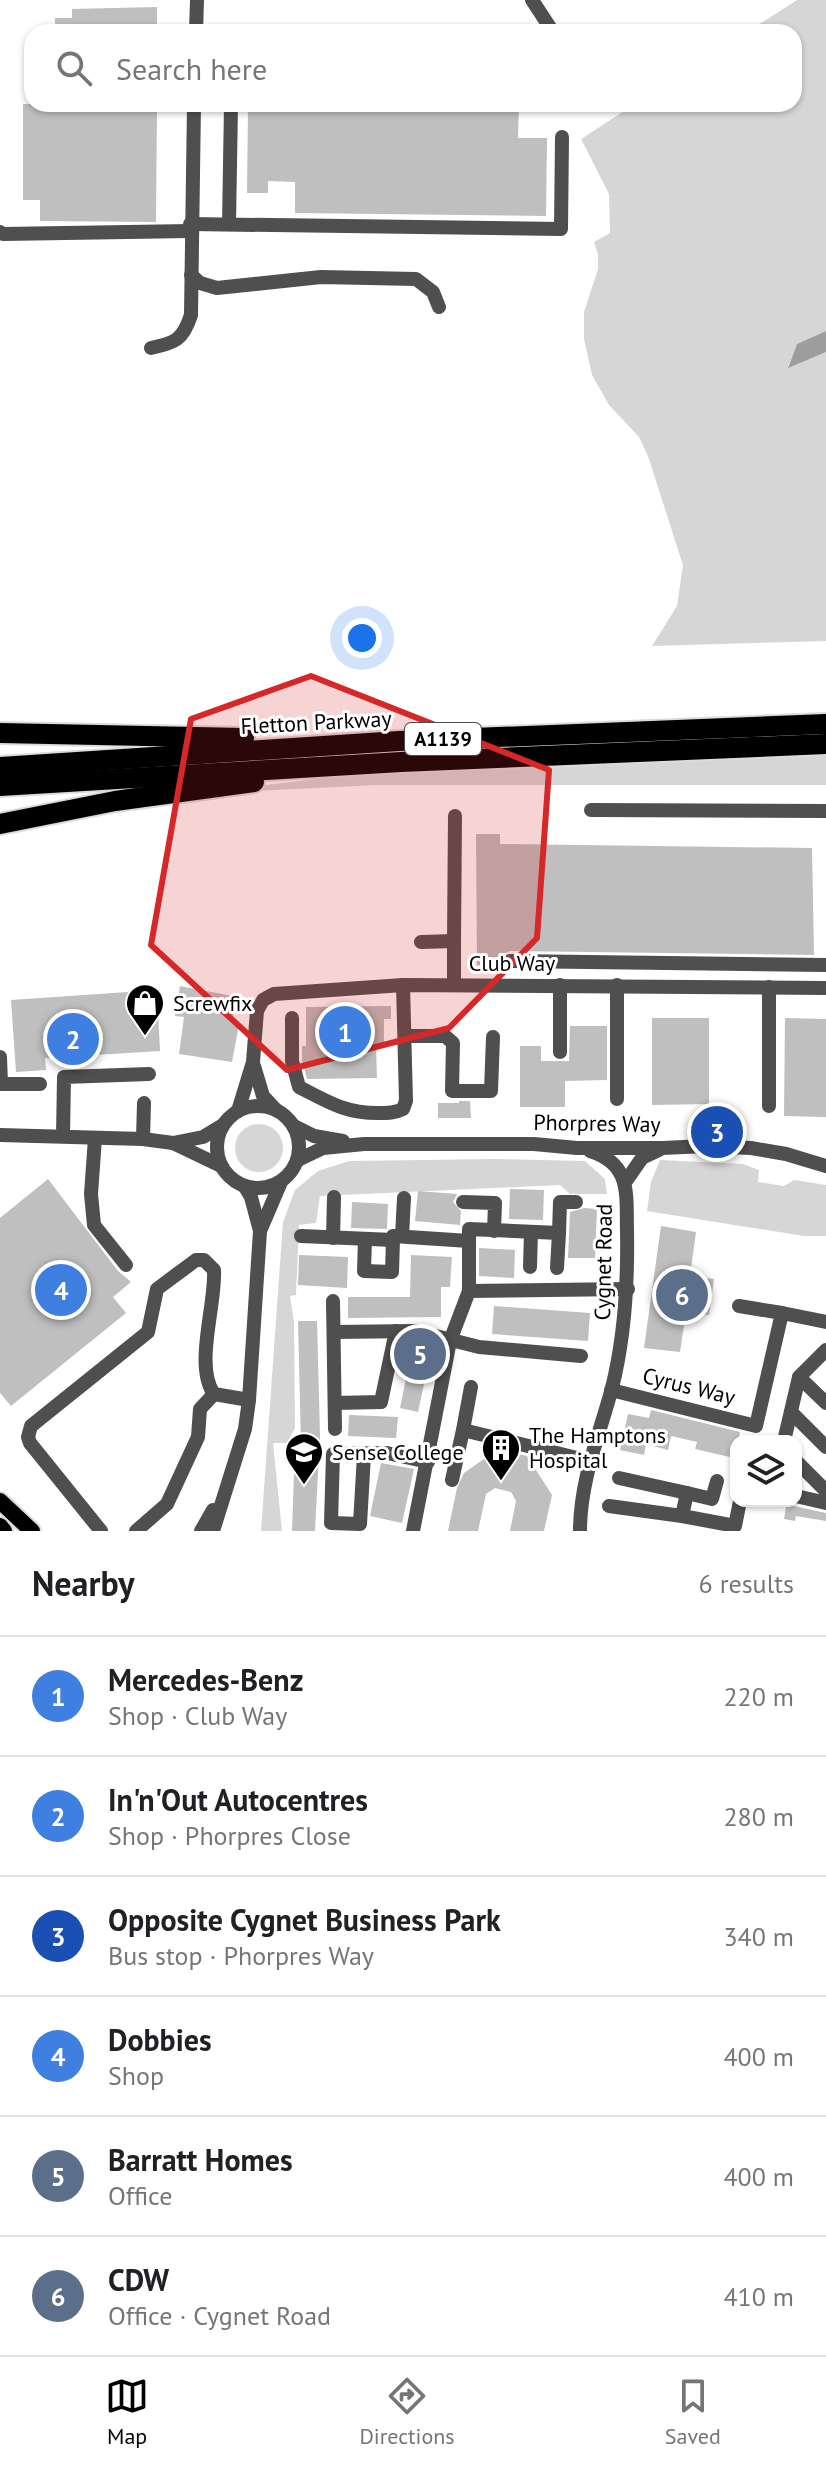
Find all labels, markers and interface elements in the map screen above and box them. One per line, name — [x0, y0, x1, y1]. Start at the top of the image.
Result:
search box — [24, 24, 802, 112]
icon: search — [52, 46, 96, 90]
text: Search here — [116, 49, 267, 88]
your location — [342, 618, 382, 658]
street label: Fletton Parkway — [240, 704, 393, 740]
road number: A1139 — [405, 723, 481, 755]
street label: Club Way — [469, 949, 556, 977]
shop icon: Screwfix — [124, 982, 166, 1037]
place label: Screwfix — [173, 989, 252, 1017]
pin: 1 — [319, 1002, 371, 1062]
pin: 2 — [47, 1009, 99, 1069]
pin: 3 — [691, 1102, 743, 1162]
street label: Phorpres Way — [533, 1108, 662, 1138]
street label: Cygnet Road — [588, 1203, 618, 1321]
pin: 4 — [35, 1260, 87, 1320]
pin: 6 — [656, 1265, 708, 1325]
pin: 5 — [394, 1324, 446, 1384]
street label: Cyrus Way — [640, 1361, 739, 1411]
place label: The Hamptons Hospital — [529, 1421, 666, 1474]
building icon: The Hamptons Hospital — [480, 1427, 522, 1482]
school or university icon: Sense College — [283, 1431, 325, 1486]
map controls — [730, 1435, 802, 1507]
button: layers — [730, 1435, 802, 1507]
place label: Sense College — [332, 1438, 464, 1466]
text: Nearby — [32, 1561, 134, 1605]
text: 6 results — [699, 1567, 794, 1600]
text: Mercedes-Benz — [108, 1660, 303, 1699]
text: 1 — [51, 1680, 65, 1713]
text: 220 m — [723, 1680, 794, 1713]
text: Shop · Club Way — [108, 1699, 287, 1732]
text: In'n'Out Autocentres — [108, 1780, 368, 1819]
text: 2 — [51, 1800, 65, 1833]
text: 280 m — [723, 1800, 794, 1833]
text: Shop · Phorpres Close — [108, 1819, 351, 1852]
text: Opposite Cygnet Business Park — [108, 1900, 501, 1939]
text: 3 — [51, 1920, 65, 1953]
text: 340 m — [723, 1920, 794, 1953]
text: Bus stop · Phorpres Way — [108, 1939, 374, 1972]
text: Dobbies — [108, 2020, 212, 2059]
text: 4 — [51, 2040, 65, 2073]
text: 400 m — [723, 2040, 794, 2073]
text: Shop — [108, 2059, 164, 2092]
text: Barratt Homes — [108, 2140, 293, 2179]
text: 5 — [51, 2160, 65, 2193]
text: 400 m — [723, 2160, 794, 2193]
text: Office — [108, 2179, 172, 2212]
text: CDW — [108, 2260, 169, 2299]
text: 6 — [51, 2280, 65, 2313]
text: 410 m — [723, 2280, 794, 2313]
text: Office · Cygnet Road — [108, 2299, 331, 2332]
tab: Map — [105, 2374, 149, 2450]
tab: Directions — [359, 2374, 455, 2450]
tab: Saved — [665, 2374, 721, 2450]

